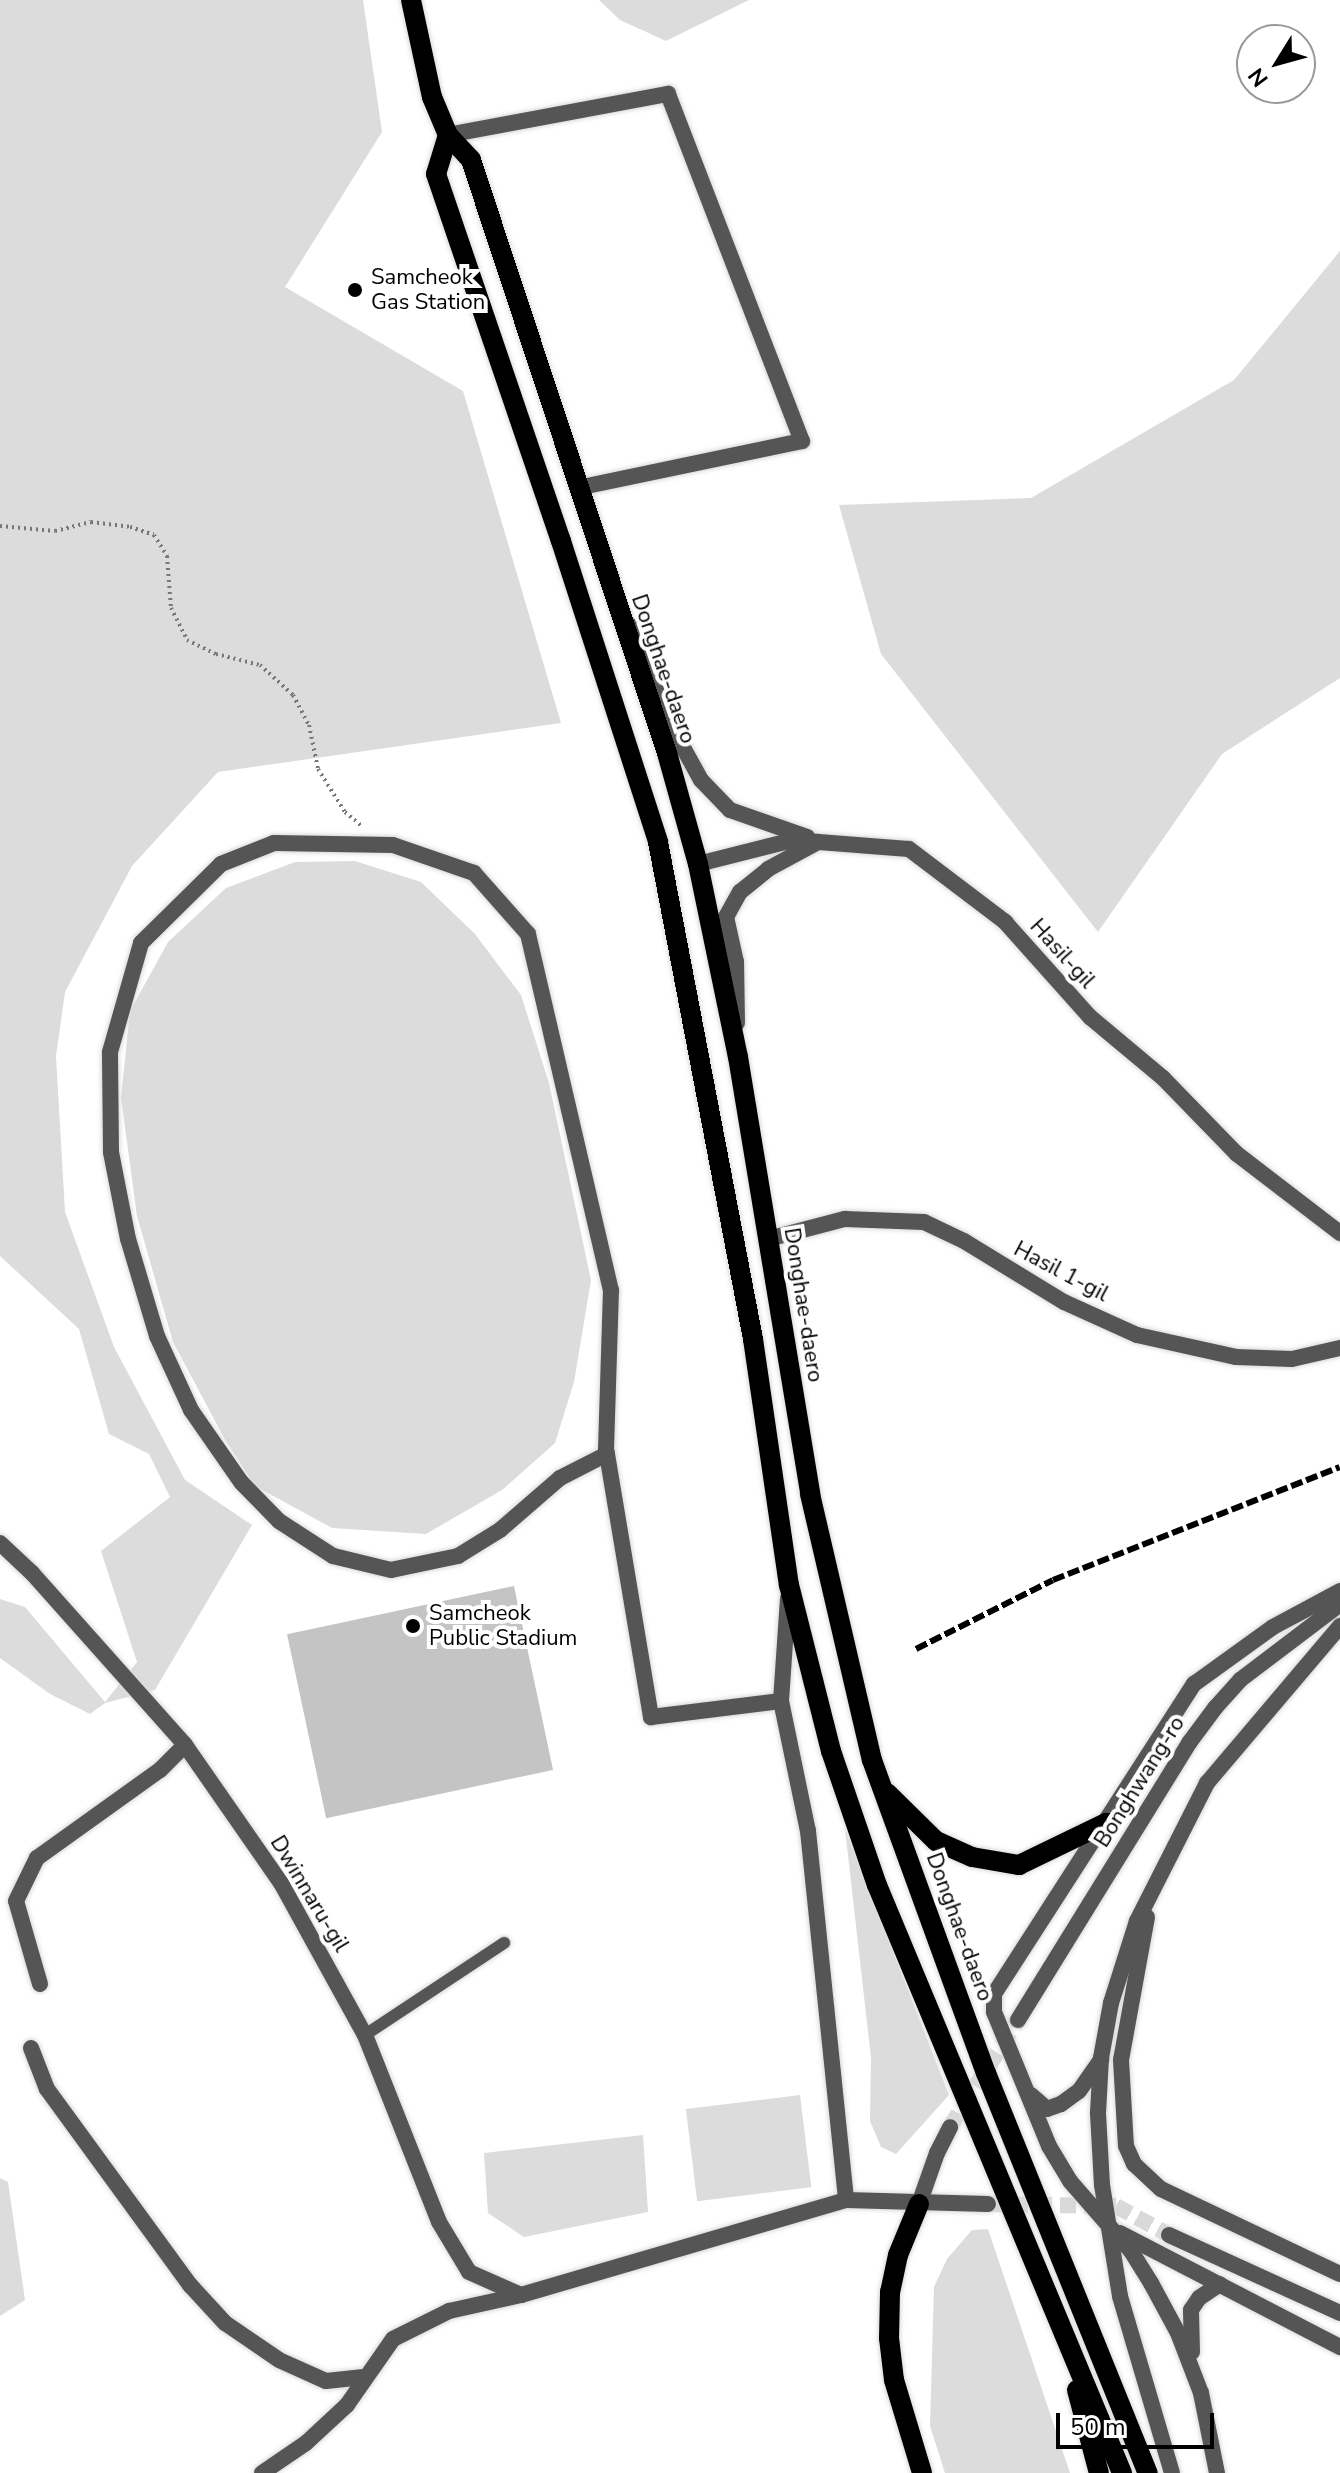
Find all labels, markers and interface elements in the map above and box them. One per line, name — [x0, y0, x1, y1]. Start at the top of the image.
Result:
north arrow — [1236, 24, 1316, 104]
text: N — [1241, 62, 1275, 93]
place label: Samcheok Gas Station — [371, 264, 485, 316]
marker: Samcheok Gas Station — [346, 281, 364, 299]
street label: Donghae-daero — [625, 591, 701, 747]
street label: Hasil-gil — [1024, 914, 1100, 994]
street label: Donghae-daero — [778, 1226, 828, 1384]
street label: Hasil 1-gil — [1009, 1236, 1113, 1308]
place label: Samcheok Public Stadium — [429, 1600, 577, 1652]
marker: Samcheok Public Stadium — [404, 1617, 422, 1635]
street label: Bonghwang-ro — [1089, 1712, 1191, 1852]
street label: Dwinnaru-gil — [264, 1831, 354, 1957]
street label: Donghae-daero — [920, 1849, 998, 2005]
scale bar — [1060, 2397, 1218, 2447]
text: 50 m — [1070, 2411, 1126, 2443]

